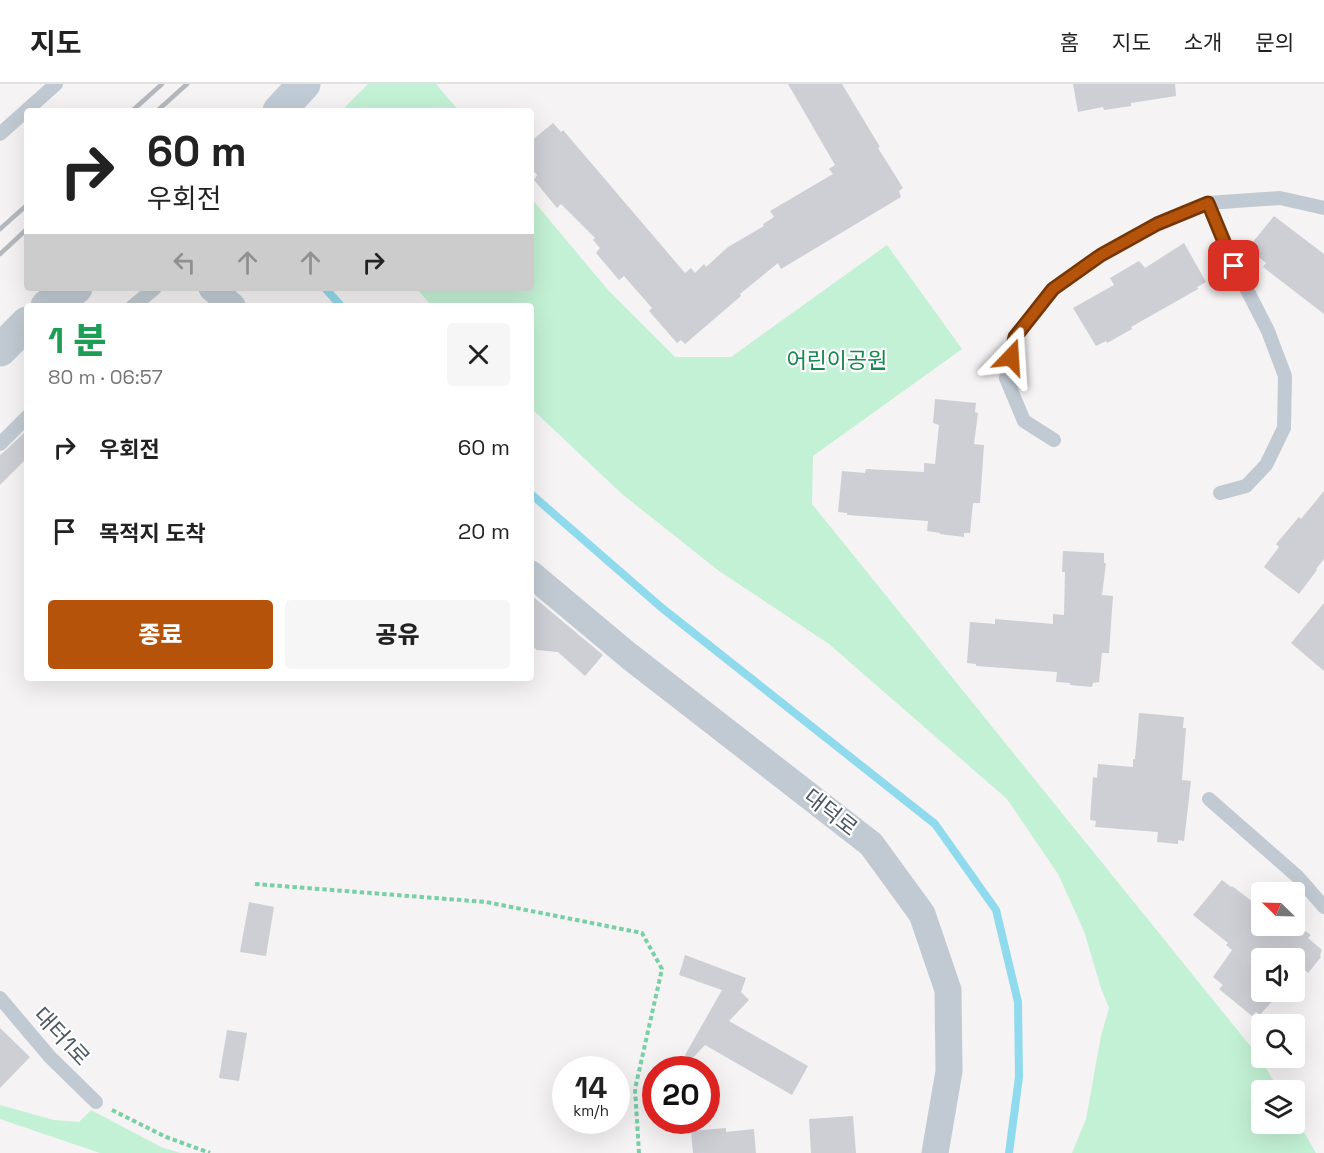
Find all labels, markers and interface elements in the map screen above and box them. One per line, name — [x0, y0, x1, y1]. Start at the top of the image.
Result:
text: 지도 — [30, 25, 82, 61]
text: 홈 — [1060, 29, 1079, 56]
text: 지도 — [1112, 29, 1151, 56]
text: 소개 — [1184, 29, 1222, 56]
text: 문의 — [1255, 29, 1294, 56]
text: 60 m — [147, 125, 247, 178]
icon: right — [48, 132, 126, 210]
text: 우회전 — [147, 181, 222, 216]
pin — [1208, 240, 1259, 291]
icon: left — [168, 246, 201, 279]
icon: ahead — [231, 246, 264, 279]
icon: ahead — [294, 246, 327, 279]
icon: right — [357, 246, 390, 279]
icon: arrive — [1217, 249, 1250, 282]
text: 1 분 — [48, 318, 107, 364]
button: close — [447, 323, 510, 386]
position arrow — [979, 325, 1043, 389]
park label: 어린이공원 — [786, 346, 888, 374]
text: 80 m · 06:57 — [48, 364, 163, 390]
icon: right — [48, 431, 81, 464]
text: 60 m — [458, 433, 510, 461]
text: 우회전 — [99, 435, 160, 463]
icon: arrive — [48, 515, 81, 548]
text: 20 m — [458, 517, 510, 545]
text: 목적지 도착 — [99, 519, 206, 547]
button: 종료 — [48, 600, 273, 669]
button: 공유 — [285, 600, 510, 669]
street label: 대덕로 — [798, 782, 864, 842]
north arrow — [1251, 882, 1305, 936]
map controls — [1251, 882, 1305, 1134]
button: sound — [1251, 948, 1305, 1002]
street label: 대터1로 — [28, 1001, 96, 1071]
button: search — [1251, 1014, 1305, 1068]
speed limit sign: 20 — [642, 1056, 720, 1134]
text: 14 — [575, 1068, 607, 1107]
button: layers — [1251, 1080, 1305, 1134]
text: km/h — [573, 1101, 609, 1120]

